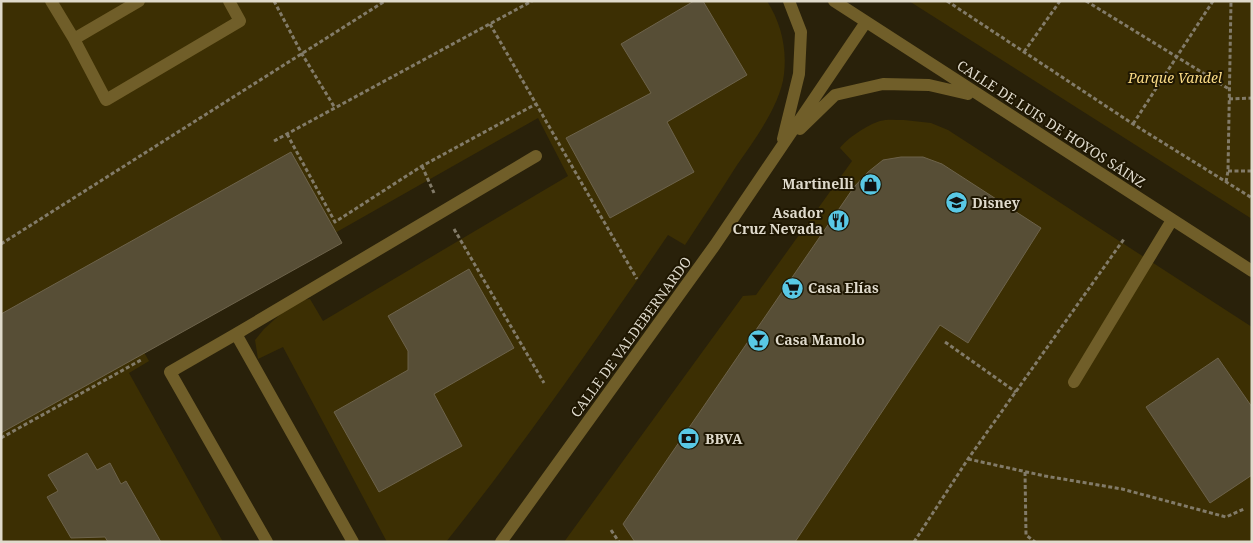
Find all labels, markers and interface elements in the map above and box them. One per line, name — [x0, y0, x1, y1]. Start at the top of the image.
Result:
street label: CALLE DE LUIS DE HOYOS SÁINZ — [953, 55, 1149, 192]
park label: Parque Vandel — [1127, 68, 1223, 87]
shop icon: Martinelli — [858, 172, 882, 196]
place label: Martinelli — [782, 174, 854, 193]
school or university icon: Disney — [944, 191, 968, 215]
place label: Disney — [972, 193, 1021, 212]
place label: Asador Cruz Nevada — [733, 203, 824, 238]
restaurant icon: Asador Cruz Nevada — [827, 209, 851, 233]
street label: CALLE DE VALDEBERNARDO — [566, 253, 695, 421]
supermarket icon: Casa Elías — [780, 276, 804, 300]
place label: Casa Elías — [808, 278, 879, 297]
bar icon: Casa Manolo — [747, 328, 771, 352]
place label: Casa Manolo — [775, 330, 865, 349]
bank icon: BBVA — [677, 427, 701, 451]
place label: BBVA — [705, 429, 743, 448]

